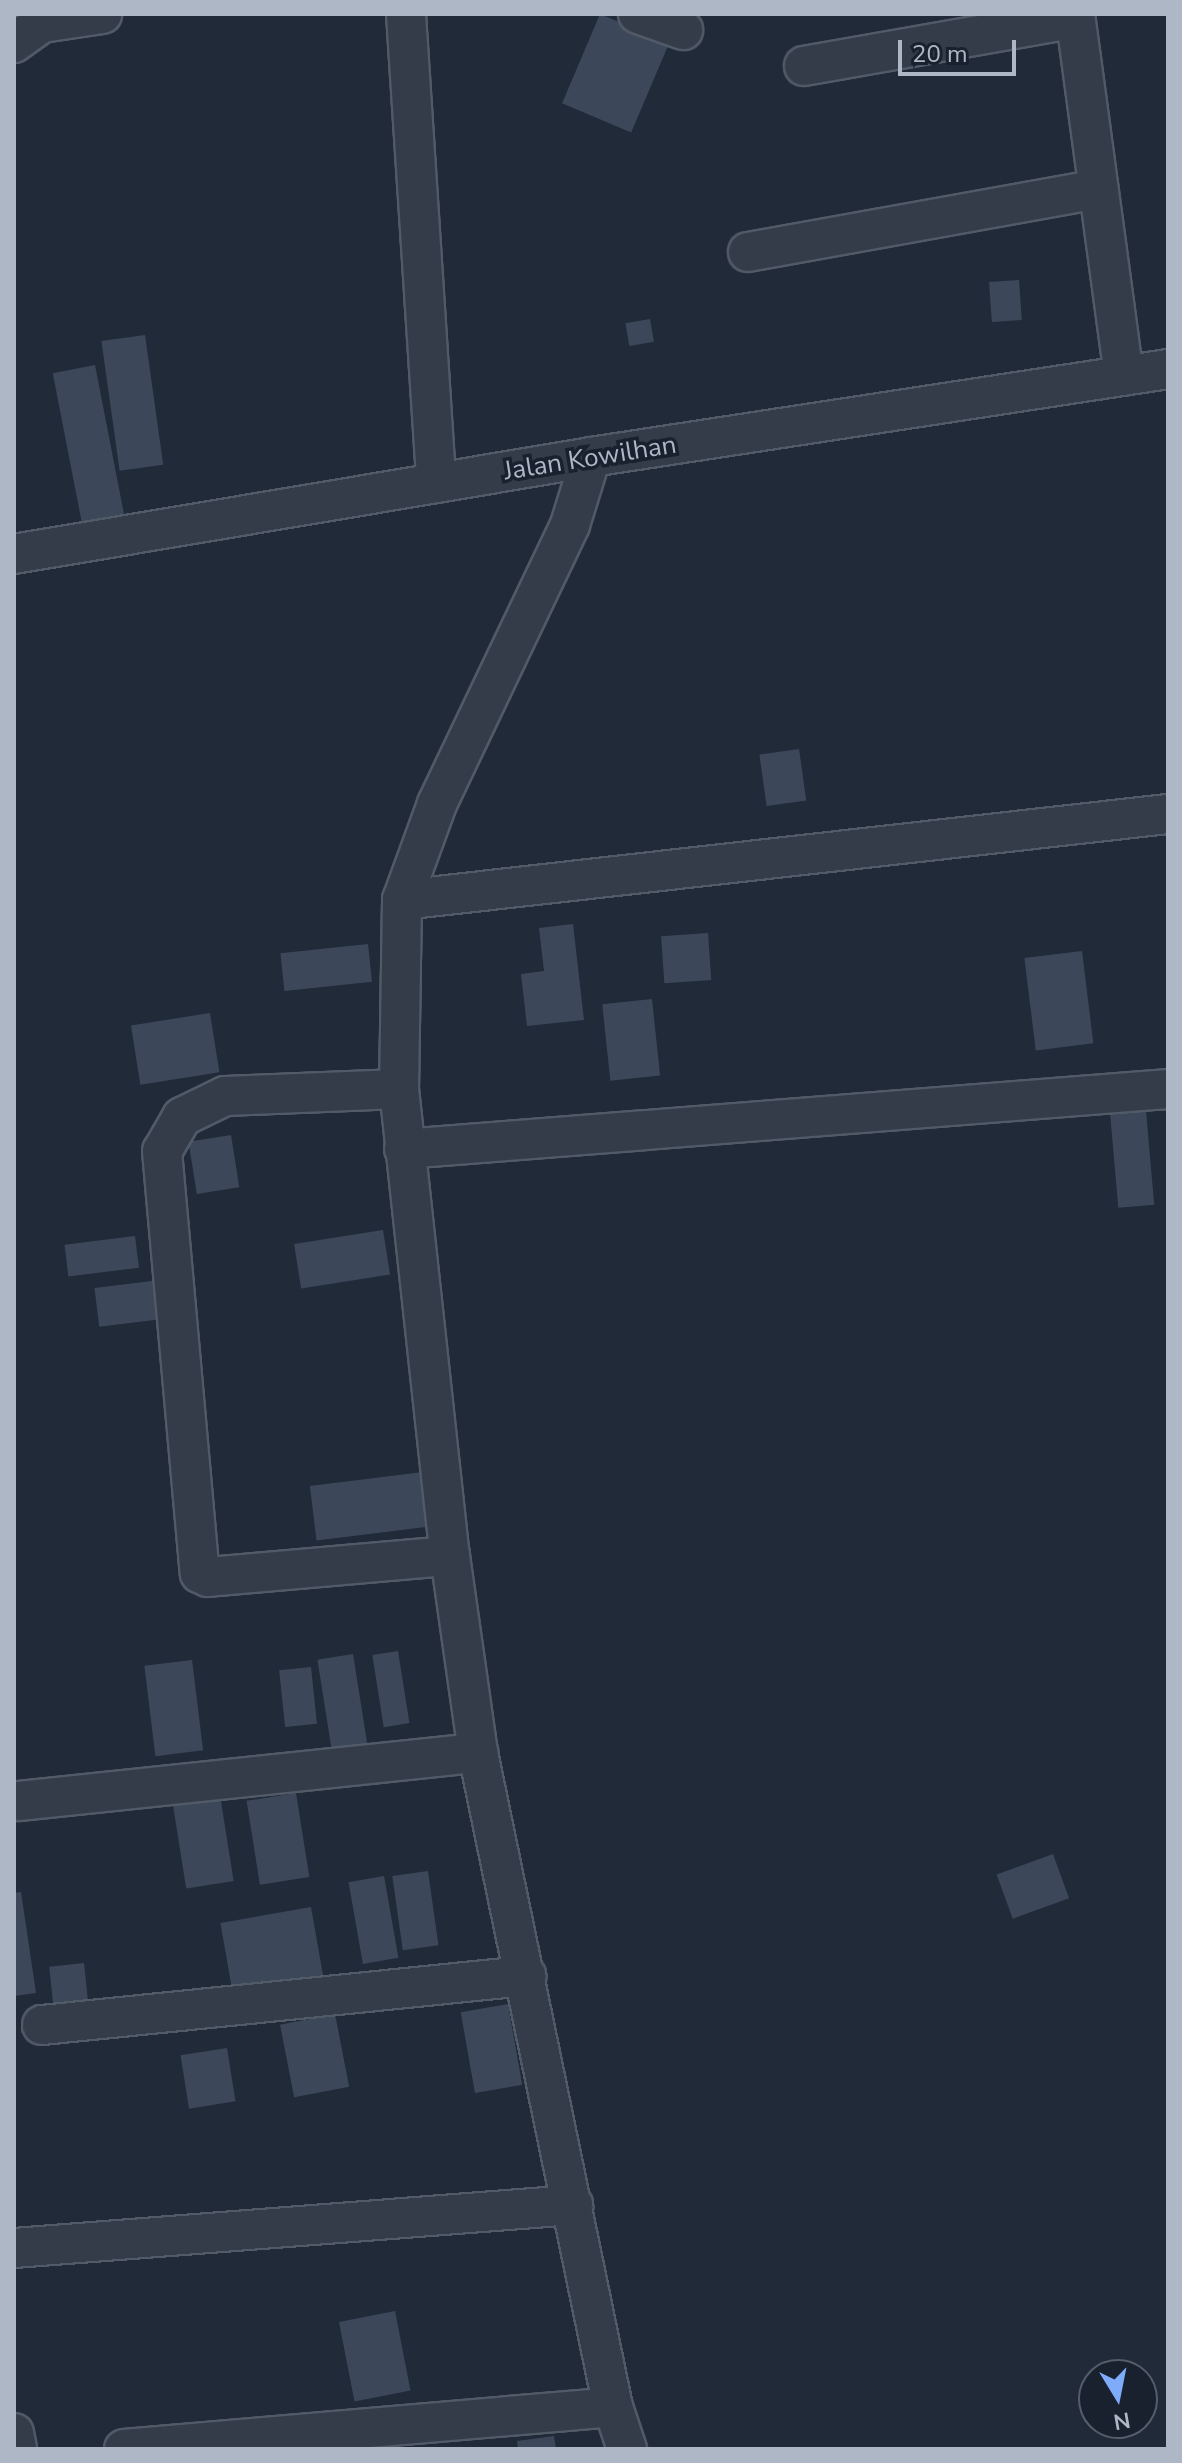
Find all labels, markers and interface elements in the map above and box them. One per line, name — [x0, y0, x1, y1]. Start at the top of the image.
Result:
scale bar — [902, 24, 1020, 74]
text: 20 m — [912, 38, 968, 70]
street label: Jalan Kowilhan — [502, 429, 678, 487]
north arrow — [1078, 2359, 1158, 2439]
text: N — [1111, 2404, 1133, 2437]

